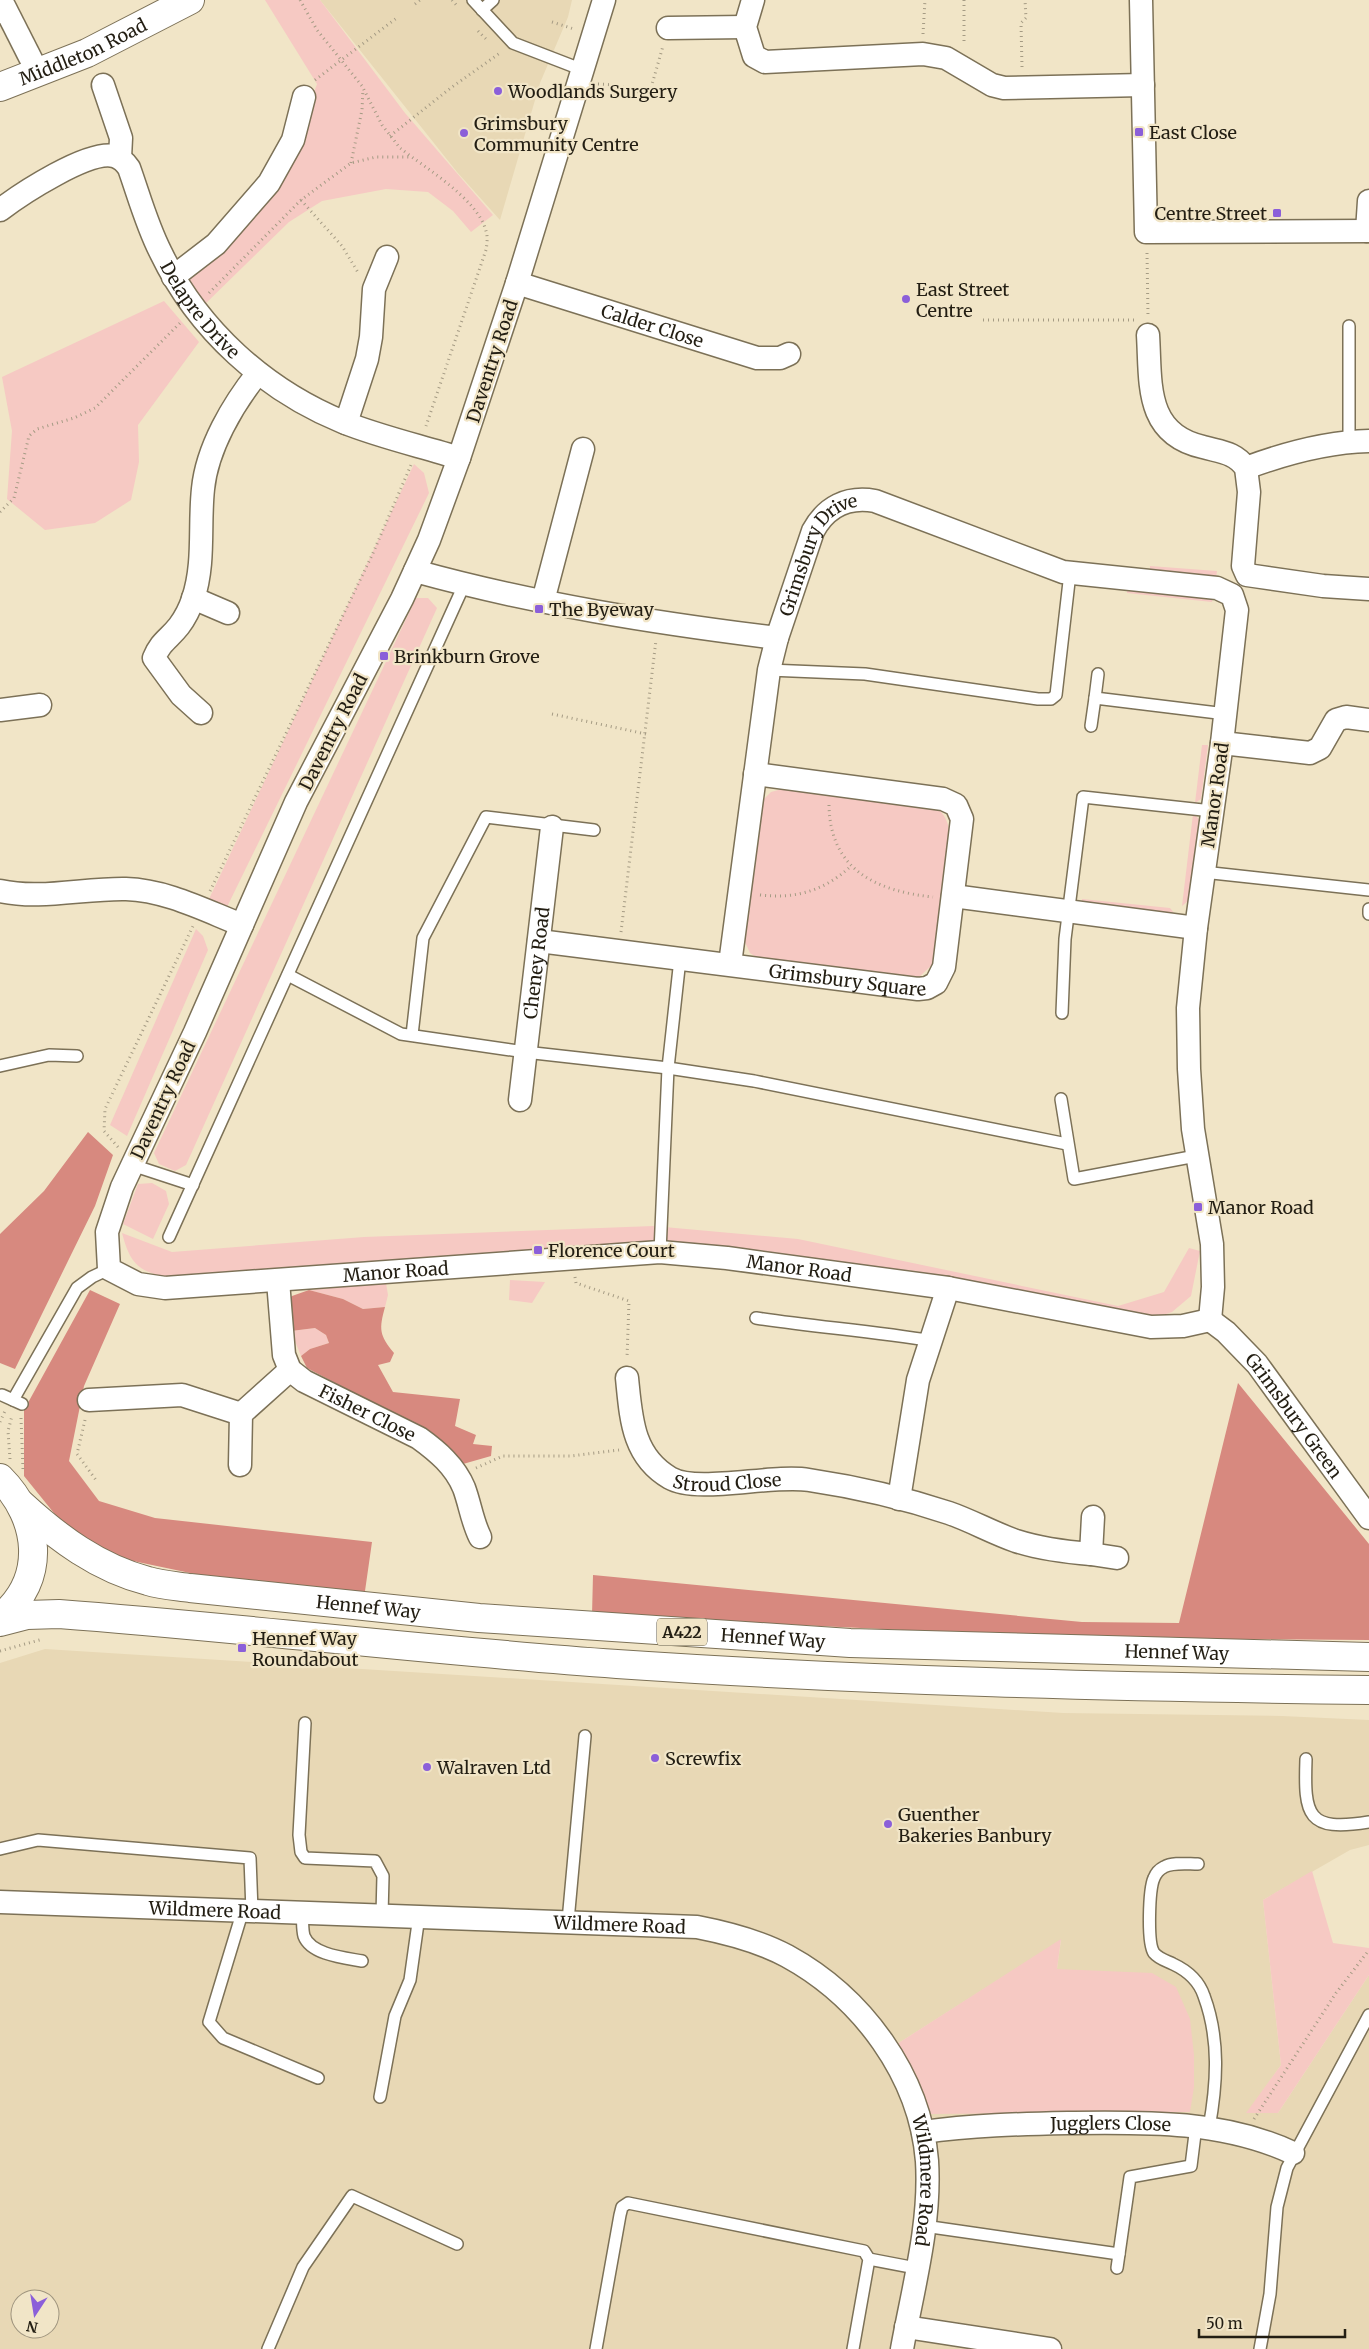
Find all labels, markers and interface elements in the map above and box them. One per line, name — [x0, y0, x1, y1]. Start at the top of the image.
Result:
street label: Middleton Road — [16, 13, 151, 90]
place label: Woodlands Surgery — [507, 80, 678, 103]
marker: Woodlands Surgery — [492, 85, 504, 97]
place label: Grimsbury Community Centre — [474, 112, 639, 156]
place label: East Close — [1149, 121, 1237, 144]
marker: East Close — [1133, 126, 1145, 138]
marker: Grimsbury Community Centre — [458, 127, 470, 139]
place label: Centre Street — [1155, 202, 1267, 225]
marker: Centre Street — [1271, 207, 1283, 219]
street label: Delapre Drive — [156, 257, 245, 363]
place label: East Street Centre — [916, 278, 1009, 322]
marker: East Street Centre — [900, 293, 912, 305]
street label: Daventry Road — [461, 296, 523, 425]
street label: Calder Close — [598, 299, 707, 352]
street label: Grimsbury Drive — [774, 489, 859, 619]
place label: The Byeway — [549, 598, 654, 621]
marker: The Byeway — [533, 603, 545, 615]
place label: Brinkburn Grove — [394, 645, 540, 668]
marker: Brinkburn Grove — [378, 650, 390, 662]
street label: Daventry Road — [294, 670, 372, 794]
street label: Manor Road — [1196, 741, 1234, 849]
street label: Cheney Road — [518, 905, 554, 1020]
street label: Grimsbury Square — [768, 959, 927, 1001]
street label: Daventry Road — [126, 1037, 201, 1163]
place label: Manor Road — [1208, 1196, 1314, 1219]
marker: Manor Road — [1192, 1201, 1204, 1213]
place label: Florence Court — [548, 1239, 675, 1262]
marker: Florence Court — [532, 1244, 544, 1256]
street label: Manor Road — [745, 1249, 853, 1286]
street label: Manor Road — [342, 1256, 450, 1287]
street label: Grimsbury Green — [1241, 1348, 1348, 1483]
street label: Fisher Close — [315, 1379, 420, 1446]
street label: Stroud Close — [670, 1468, 782, 1496]
street label: Hennef Way — [315, 1590, 422, 1623]
road number: A422 — [657, 1618, 707, 1645]
street label: Hennef Way — [720, 1623, 827, 1653]
place label: Hennef Way Roundabout — [252, 1627, 358, 1671]
street label: Hennef Way — [1124, 1639, 1230, 1665]
marker: Hennef Way Roundabout — [236, 1642, 248, 1654]
place label: Screwfix — [665, 1747, 742, 1770]
marker: Screwfix — [649, 1752, 661, 1764]
place label: Walraven Ltd — [436, 1756, 551, 1779]
marker: Walraven Ltd — [421, 1761, 433, 1773]
place label: Guenther Bakeries Banbury — [898, 1803, 1052, 1847]
marker: Guenther Bakeries Banbury — [882, 1818, 894, 1830]
street label: Wildmere Road — [147, 1896, 282, 1924]
street label: Wildmere Road — [552, 1910, 686, 1938]
street label: Wildmere Road — [907, 2111, 939, 2248]
street label: Jugglers Close — [1049, 2111, 1172, 2136]
north arrow — [10, 2289, 60, 2339]
scale bar — [1199, 2306, 1345, 2338]
text: 50 m — [1206, 2314, 1243, 2333]
text: N — [25, 2317, 40, 2337]

